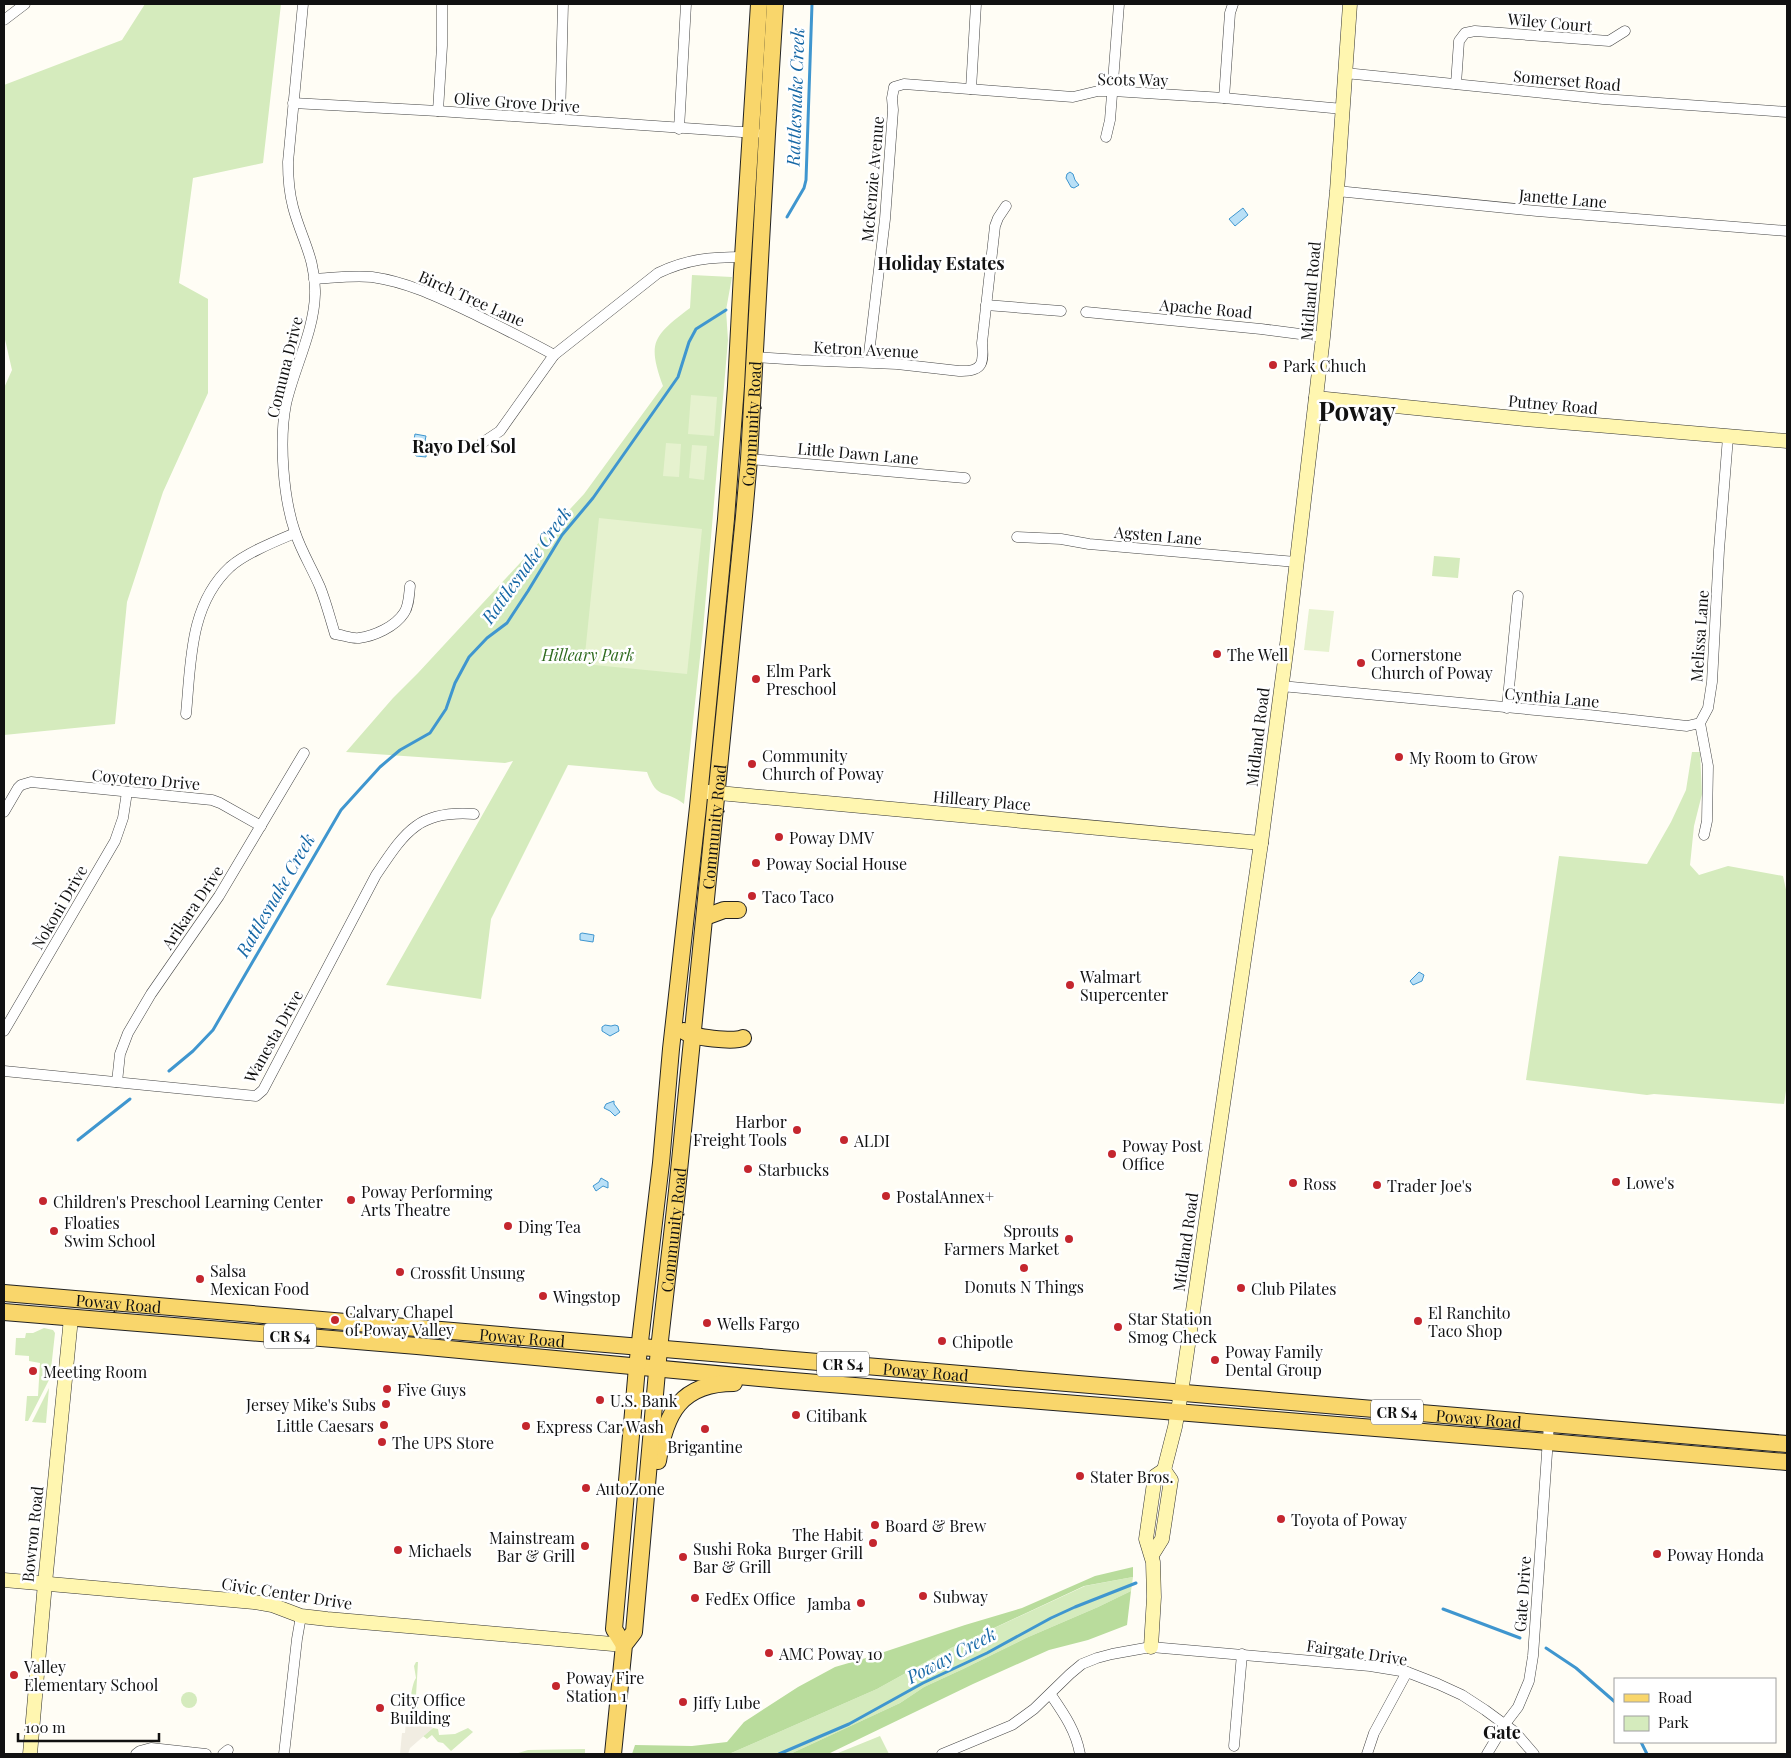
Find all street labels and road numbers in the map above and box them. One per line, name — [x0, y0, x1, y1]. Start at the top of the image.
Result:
street label: Wiley Court — [1506, 8, 1593, 36]
street label: Somerset Road — [1512, 65, 1622, 95]
street label: Scots Way — [1097, 68, 1169, 90]
street label: Olive Grove Drive — [453, 87, 581, 117]
street label: McKenzie Avenue — [856, 115, 888, 243]
street label: Janette Lane — [1517, 184, 1608, 212]
street label: Midland Road — [1295, 240, 1325, 342]
street label: Birch Tree Lane — [416, 265, 528, 331]
street label: Apache Road — [1158, 293, 1253, 323]
street label: Comuna Drive — [261, 314, 307, 420]
street label: Ketron Avenue — [813, 336, 919, 362]
street label: Community Road — [736, 360, 765, 487]
street label: Putney Road — [1507, 390, 1599, 418]
street label: Little Dawn Lane — [797, 437, 919, 469]
street label: Agsten Lane — [1112, 521, 1203, 549]
street label: Melissa Lane — [1685, 589, 1713, 683]
street label: Cynthia Lane — [1504, 682, 1600, 712]
street label: Midland Road — [1241, 686, 1273, 788]
street label: Community Road — [696, 763, 730, 890]
street label: Coyotero Drive — [91, 764, 201, 794]
street label: Hilleary Place — [932, 785, 1032, 815]
street label: Nokoni Drive — [26, 861, 92, 953]
street label: Arikara Drive — [156, 861, 228, 954]
street label: Wanesta Drive — [238, 986, 307, 1087]
street label: Community Road — [655, 1166, 690, 1293]
street label: Midland Road — [1168, 1191, 1202, 1293]
street label: Poway Road — [75, 1289, 162, 1317]
street label: Poway Road — [478, 1323, 566, 1351]
road number: CR S4 — [264, 1324, 316, 1348]
road number: CR S4 — [817, 1352, 869, 1376]
street label: Poway Road — [882, 1357, 969, 1385]
road number: CR S4 — [1371, 1400, 1423, 1424]
street label: Poway Road — [1435, 1404, 1522, 1432]
street label: Bowron Road — [17, 1485, 47, 1583]
street label: Gate Drive — [1509, 1555, 1535, 1633]
street label: Civic Center Drive — [220, 1572, 354, 1614]
street label: Fairgate Drive — [1305, 1635, 1409, 1669]

